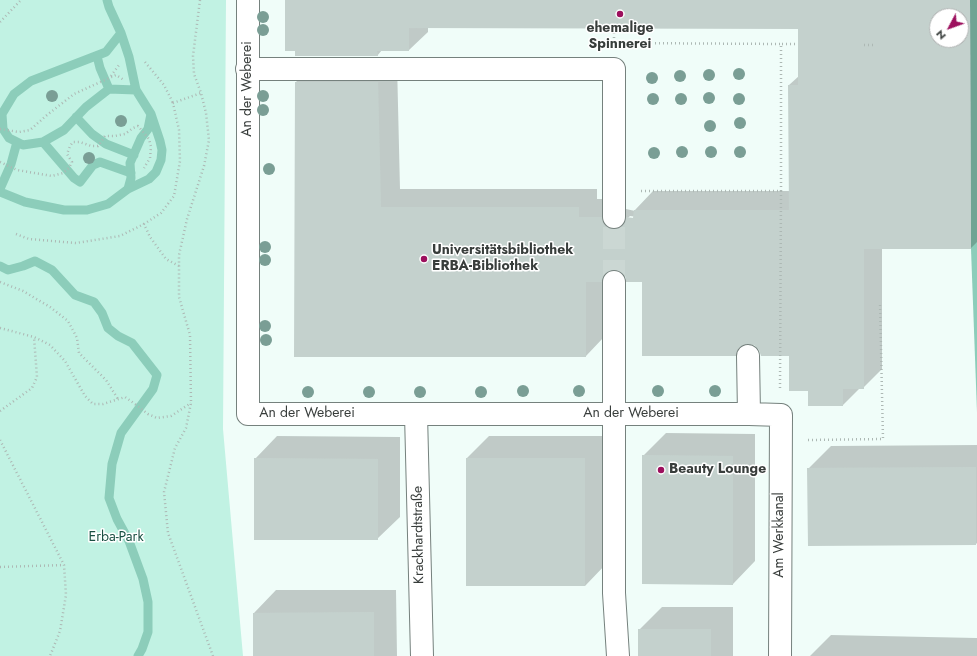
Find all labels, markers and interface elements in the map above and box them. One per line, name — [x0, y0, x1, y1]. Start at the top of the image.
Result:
north arrow — [929, 8, 969, 48]
marker: ehemalige Spinnerei — [615, 9, 625, 19]
place label: ehemalige Spinnerei — [586, 21, 654, 54]
text: N — [932, 27, 950, 44]
street label: An der Weberei — [240, 41, 256, 137]
place label: Universitätsbibliothek ERBA-Bibliothek — [432, 243, 573, 276]
marker: Universitätsbibliothek ERBA-Bibliothek — [419, 254, 429, 264]
street label: An der Weberei — [259, 406, 355, 422]
street label: An der Weberei — [583, 406, 679, 422]
place label: Beauty Lounge — [669, 462, 766, 478]
marker: Beauty Lounge — [656, 465, 666, 475]
street label: Krackhardtstraße — [410, 486, 428, 584]
street label: Am Werkkanal — [772, 492, 788, 578]
park label: Erba-Park — [88, 530, 144, 546]

